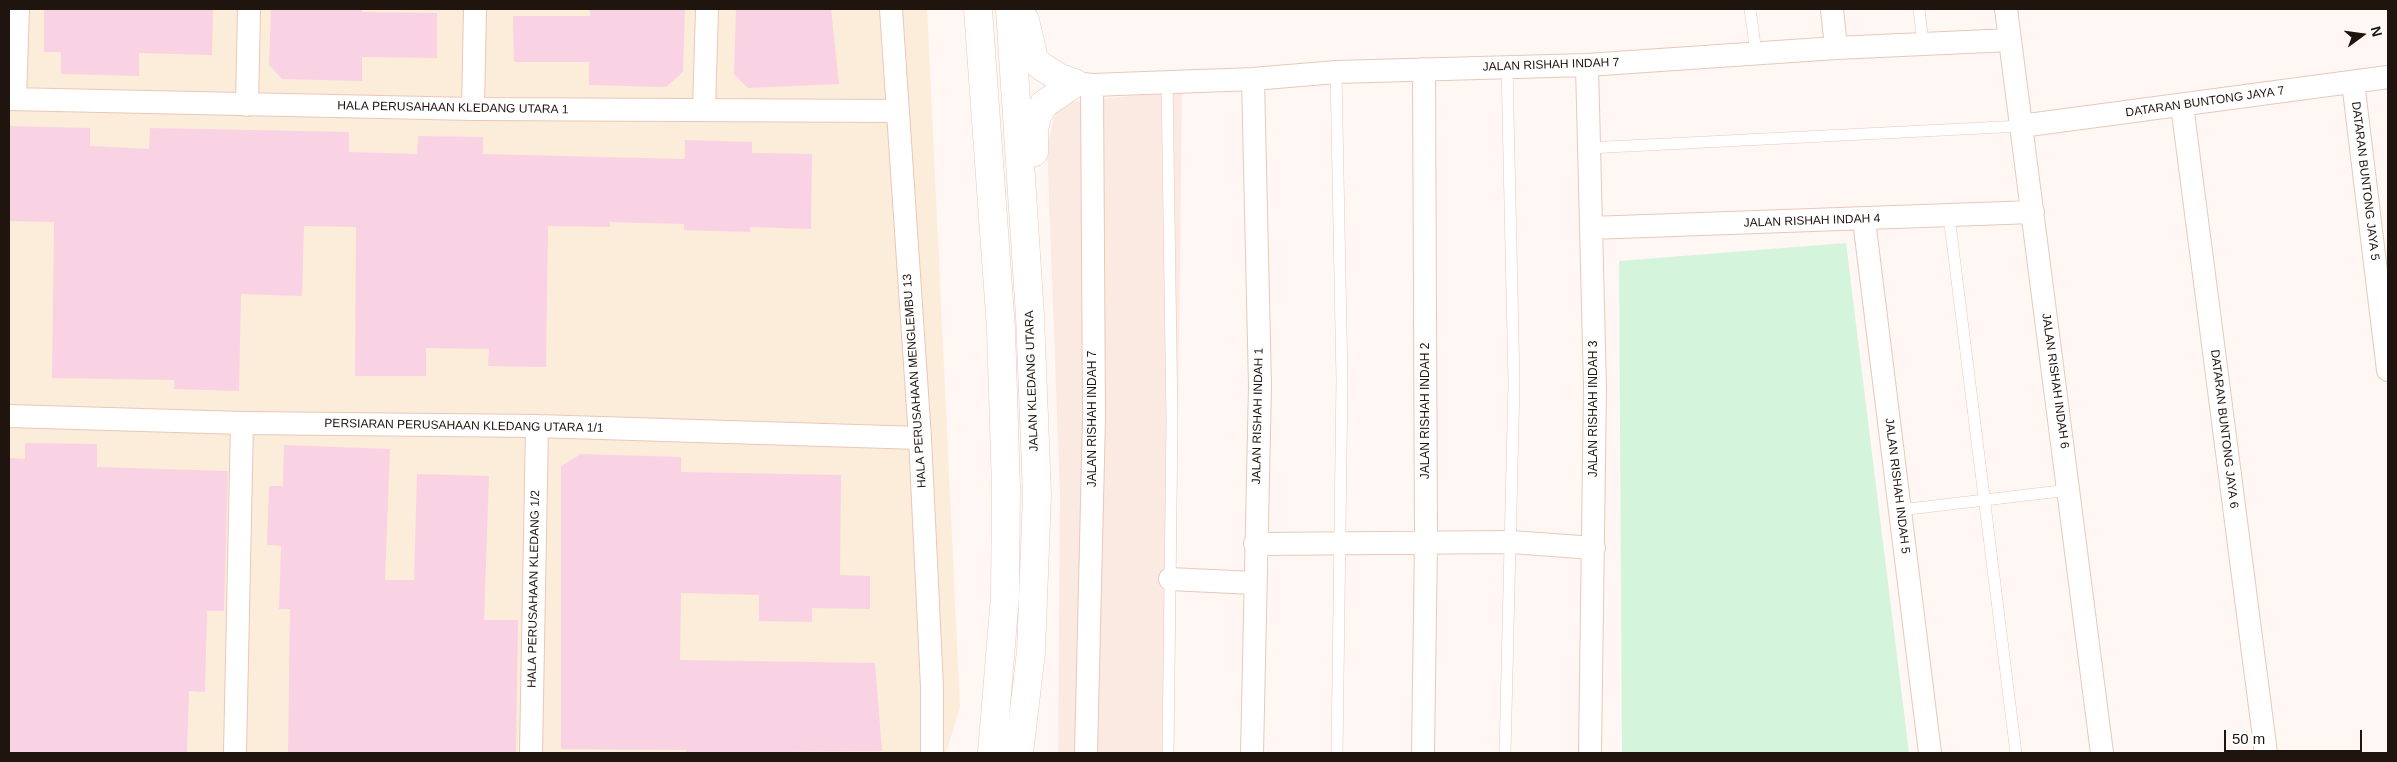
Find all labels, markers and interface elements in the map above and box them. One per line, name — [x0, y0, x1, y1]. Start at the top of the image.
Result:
north arrow — [2337, 10, 2387, 60]
text: N — [2368, 25, 2386, 38]
street label: JALAN RISHAH INDAH 7 — [1482, 55, 1620, 75]
street label: DATARAN BUNTONG JAYA 7 — [2125, 84, 2285, 120]
street label: HALA PERUSAHAAN KLEDANG UTARA 1 — [337, 99, 569, 117]
street label: DATARAN BUNTONG JAYA 5 — [2348, 101, 2382, 261]
street label: JALAN RISHAH INDAH 4 — [1743, 211, 1881, 231]
street label: HALA PERUSAHAAN MENGLEMBU 13 — [900, 273, 930, 489]
street label: JALAN KLEDANG UTARA — [1022, 310, 1042, 452]
street label: JALAN RISHAH INDAH 6 — [2038, 312, 2072, 450]
street label: JALAN RISHAH INDAH 3 — [1587, 341, 1601, 477]
street label: JALAN RISHAH INDAH 2 — [1419, 343, 1433, 479]
street label: JALAN RISHAH INDAH 1 — [1250, 348, 1266, 484]
street label: DATARAN BUNTONG JAYA 6 — [2207, 349, 2241, 509]
street label: JALAN RISHAH INDAH 7 — [1086, 351, 1100, 487]
street label: PERSIARAN PERUSAHAAN KLEDANG UTARA 1/1 — [324, 416, 604, 436]
street label: JALAN RISHAH INDAH 5 — [1882, 417, 1912, 555]
street label: HALA PERUSAHAAN KLEDANG 1/2 — [525, 490, 543, 688]
scale bar — [2227, 720, 2364, 752]
text: 50 m — [2232, 730, 2265, 747]

